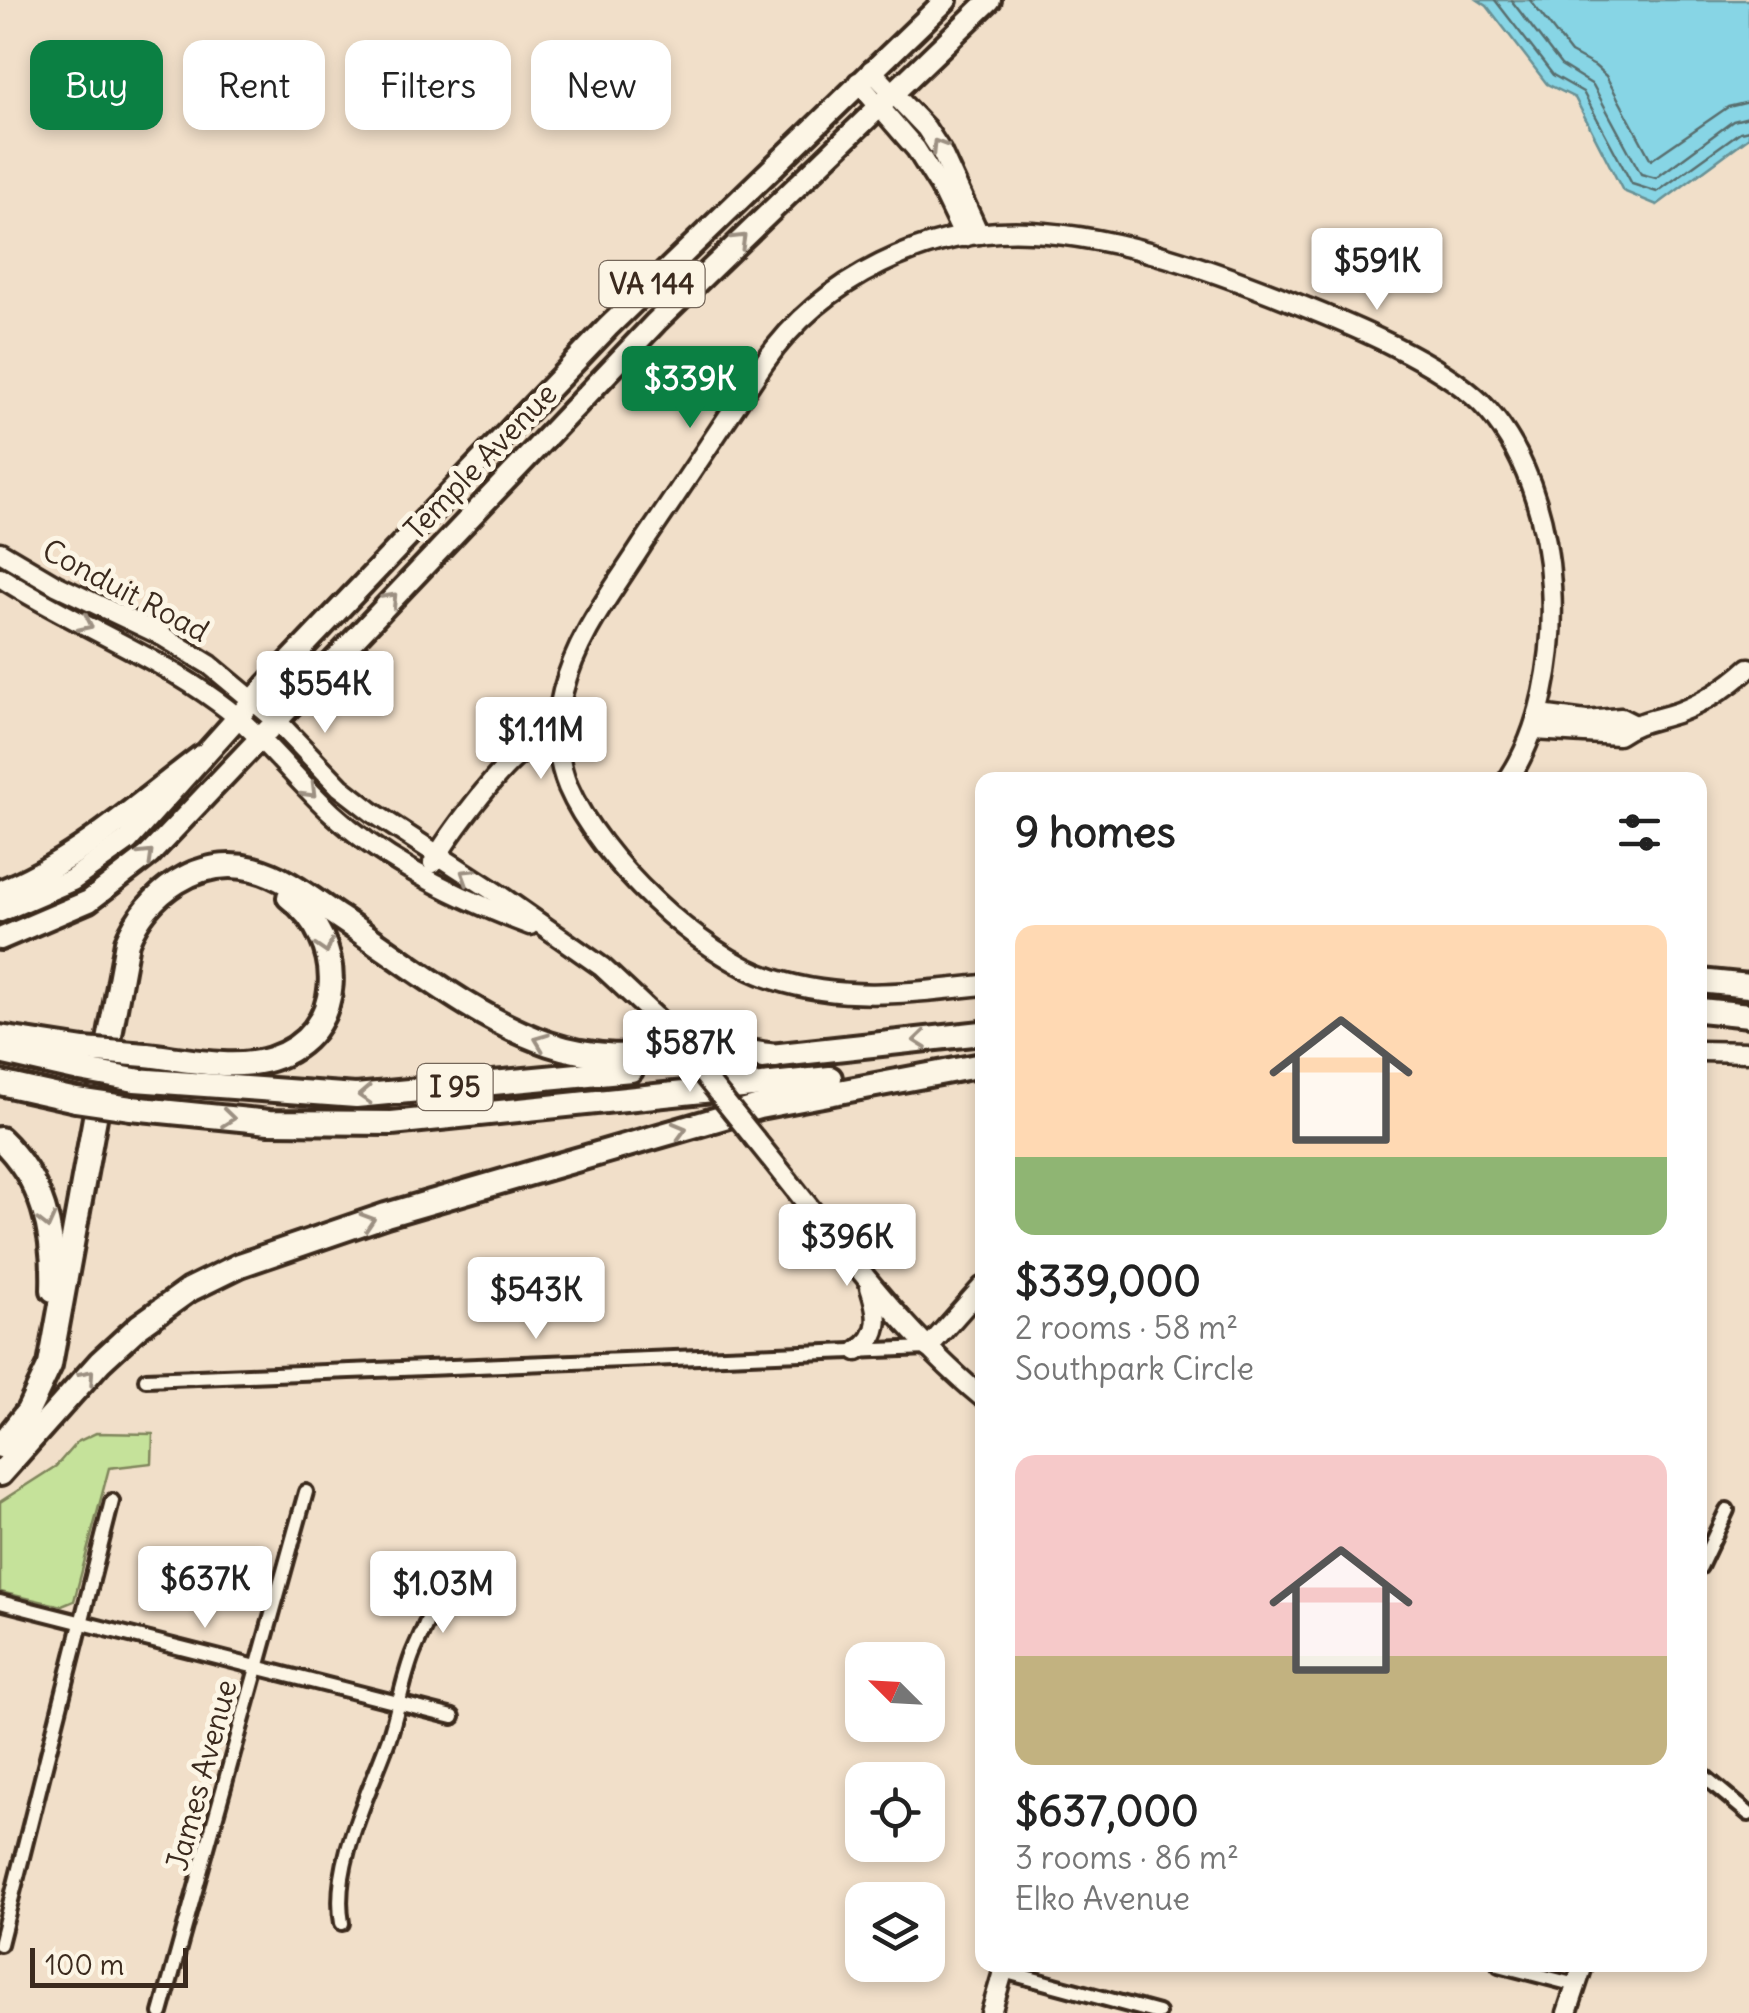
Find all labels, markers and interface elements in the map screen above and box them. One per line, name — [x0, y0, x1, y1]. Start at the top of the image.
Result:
chip: Buy — [30, 40, 163, 130]
chip: Rent — [183, 40, 325, 130]
chip: Filters — [345, 40, 511, 130]
chip: New — [531, 40, 671, 130]
one-way arrow — [931, 139, 950, 157]
pin: $591K — [1307, 228, 1447, 313]
one-way arrow — [728, 234, 747, 252]
text: $591K — [1333, 240, 1421, 281]
road number: VA 144 — [600, 261, 704, 307]
pin: $339K — [620, 346, 760, 431]
text: $339K — [644, 358, 736, 399]
street label: Temple Avenue — [396, 375, 564, 547]
street label: Conduit Road — [36, 530, 216, 650]
one-way arrow — [379, 592, 397, 610]
one-way arrow — [75, 611, 93, 631]
pin: $554K — [255, 651, 395, 736]
text: $554K — [279, 663, 371, 704]
pin: $1.11M — [460, 697, 622, 782]
text: $1.11M — [498, 709, 584, 750]
one-way arrow — [298, 780, 316, 798]
icon: filters — [1612, 805, 1667, 860]
text: 9 homes — [1015, 806, 1176, 858]
one-way arrow — [135, 850, 153, 868]
one-way arrow — [460, 868, 478, 887]
one-way arrow — [313, 938, 334, 955]
icon: home — [1251, 990, 1431, 1170]
pin: $587K — [620, 1010, 760, 1095]
text: $587K — [645, 1022, 735, 1063]
one-way arrow — [911, 1029, 927, 1050]
one-way arrow — [534, 1032, 551, 1052]
road number: I 95 — [418, 1064, 492, 1110]
one-way arrow — [357, 1084, 373, 1105]
one-way arrow — [220, 1107, 236, 1128]
one-way arrow — [671, 1121, 688, 1142]
pin: $396K — [777, 1204, 917, 1289]
one-way arrow — [36, 1213, 57, 1230]
one-way arrow — [359, 1213, 376, 1233]
text: $396K — [801, 1216, 893, 1257]
text: $339,000 — [1015, 1255, 1201, 1307]
pin: $543K — [466, 1257, 606, 1342]
text: $543K — [490, 1269, 582, 1310]
text: 2 rooms · 58 m² — [1015, 1307, 1238, 1348]
text: Southpark Circle — [1015, 1348, 1254, 1389]
one-way arrow — [77, 1369, 95, 1388]
icon: home — [1251, 1520, 1431, 1700]
pin: $637K — [135, 1546, 275, 1631]
pin: $1.03M — [362, 1551, 524, 1636]
text: $637K — [160, 1558, 250, 1599]
text: $1.03M — [392, 1563, 494, 1604]
north arrow — [845, 1642, 945, 1742]
map controls — [845, 1642, 945, 1982]
street label: James Avenue — [157, 1675, 245, 1875]
button: locate — [845, 1762, 945, 1862]
text: $637,000 — [1015, 1785, 1199, 1837]
text: 3 rooms · 86 m² — [1015, 1837, 1239, 1878]
text: Elko Avenue — [1015, 1878, 1190, 1919]
button: layers — [845, 1882, 945, 1982]
scale bar — [30, 1943, 188, 1988]
text: 100 m — [45, 1947, 124, 1983]

